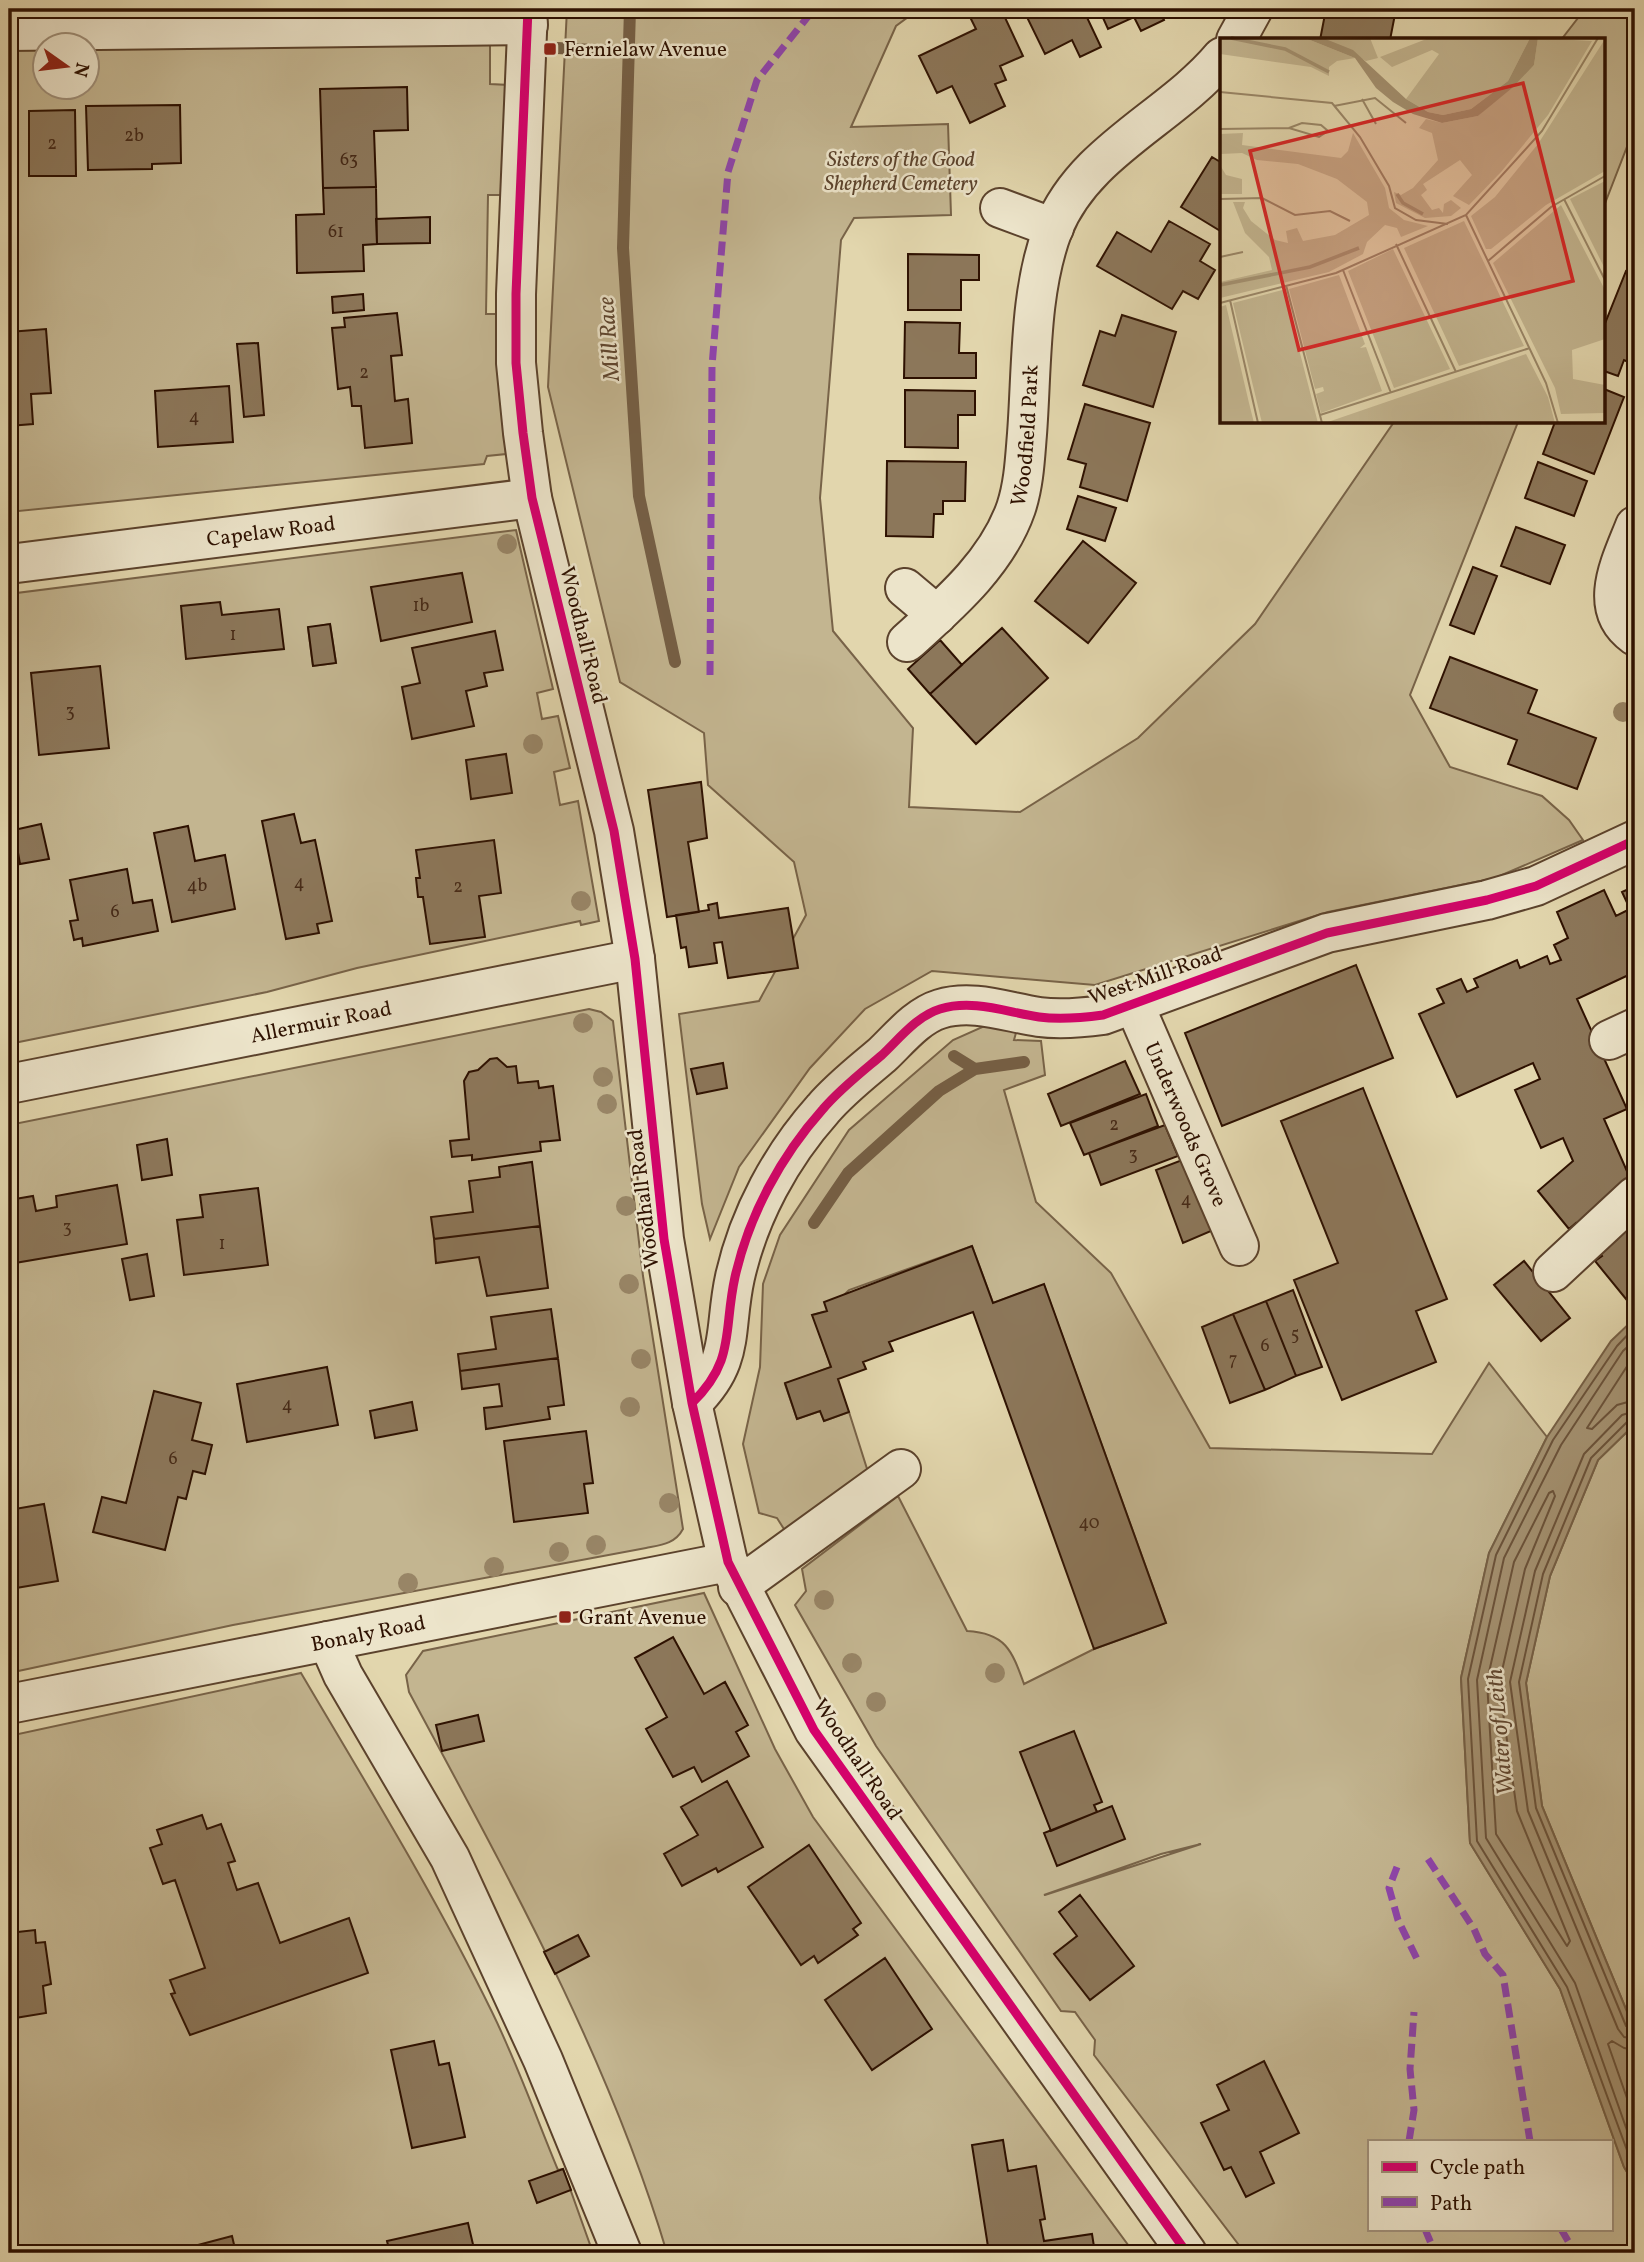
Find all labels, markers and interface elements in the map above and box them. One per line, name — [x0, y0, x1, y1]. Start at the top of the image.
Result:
north arrow — [32, 32, 102, 102]
place label: Fernielaw Avenue — [564, 36, 727, 65]
inset map — [1220, 38, 1606, 424]
marker: Fernielaw Avenue — [542, 41, 558, 57]
text: N — [66, 60, 95, 80]
house number: 2b — [124, 124, 144, 149]
house number: 2 — [47, 132, 57, 157]
park label: Sisters of the Good Shepherd Cemetery — [824, 146, 978, 199]
house number: 63 — [340, 148, 358, 173]
house number: 61 — [328, 220, 344, 245]
water label: Mill Race — [591, 295, 629, 383]
house number: 2 — [359, 361, 369, 386]
street label: Woodfield Park — [1004, 364, 1047, 510]
house number: 4 — [189, 405, 199, 430]
street label: Capelaw Road — [205, 510, 337, 555]
street label: Woodhall Road — [551, 564, 614, 707]
house number: 1b — [413, 594, 430, 619]
house number: 1 — [230, 623, 236, 648]
house number: 3 — [65, 700, 75, 725]
house number: 4 — [294, 871, 304, 896]
house number: 4b — [187, 874, 207, 899]
house number: 2 — [453, 875, 463, 900]
house number: 6 — [110, 900, 120, 925]
street label: West Mill Road — [1085, 940, 1226, 1013]
street label: Allermuir Road — [248, 995, 394, 1051]
street label: Underwoods Grove — [1136, 1038, 1233, 1212]
house number: 2 — [1109, 1113, 1119, 1138]
street label: Woodhall Road — [622, 1127, 667, 1270]
house number: 3 — [1128, 1143, 1138, 1168]
house number: 4 — [1181, 1188, 1191, 1213]
house number: 3 — [62, 1216, 72, 1241]
house number: 1 — [219, 1232, 225, 1257]
house number: 5 — [1291, 1323, 1299, 1348]
house number: 6 — [1260, 1334, 1270, 1359]
house number: 7 — [1229, 1348, 1237, 1373]
house number: 4 — [282, 1393, 292, 1418]
house number: 6 — [168, 1447, 178, 1472]
house number: 40 — [1078, 1511, 1100, 1536]
place label: Grant Avenue — [579, 1604, 706, 1633]
street label: Bonaly Road — [309, 1609, 428, 1660]
marker: Grant Avenue — [557, 1609, 573, 1625]
water label: Water of Leith — [1480, 1667, 1522, 1796]
street label: Woodhall Road — [805, 1693, 908, 1826]
legend — [1368, 2140, 1612, 2230]
text: Cycle path — [1430, 2154, 1525, 2183]
text: Path — [1430, 2190, 1472, 2219]

